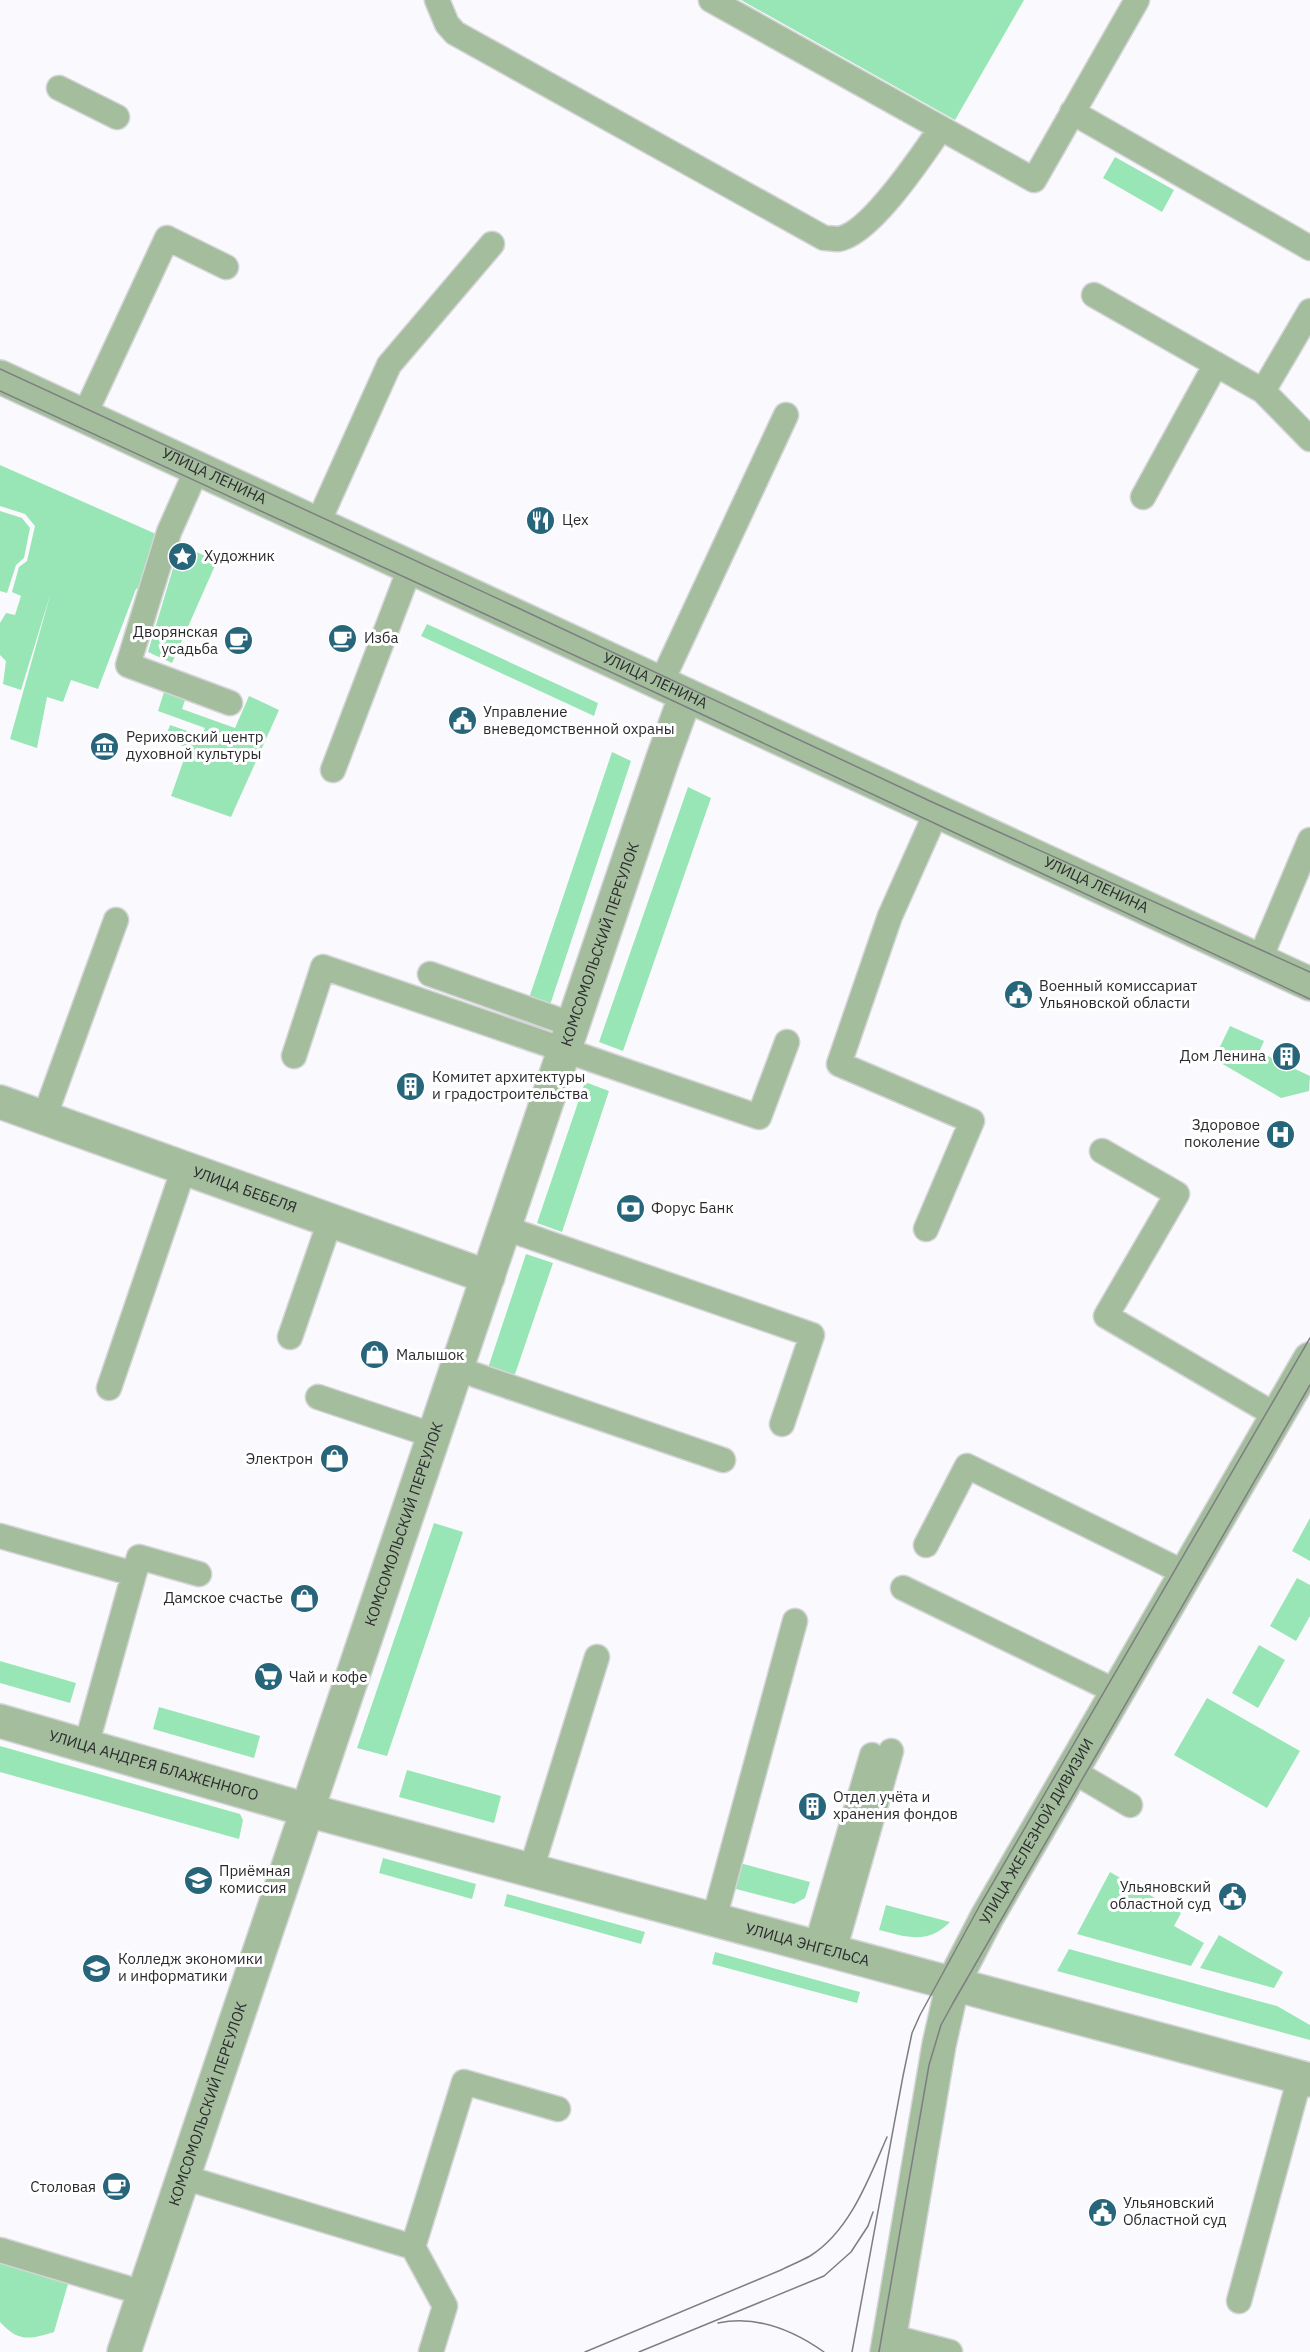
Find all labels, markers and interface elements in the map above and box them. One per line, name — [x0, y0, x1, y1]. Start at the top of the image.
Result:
street label: УЛИЦА ЛЕНИНА — [159, 443, 270, 508]
restaurant icon: Цех — [525, 504, 557, 536]
place label: Цех — [562, 510, 589, 529]
place icon: Художник — [167, 540, 199, 572]
place label: Художник — [204, 546, 275, 565]
place label: Дворянская усадьба — [133, 622, 218, 658]
cafe icon: Изба — [327, 622, 359, 654]
cafe icon: Дворянская усадьба — [223, 625, 255, 657]
place label: Изба — [364, 628, 399, 647]
street label: УЛИЦА ЛЕНИНА — [600, 648, 711, 713]
place label: Управление вневедомственной охраны — [483, 702, 675, 738]
public building icon: Управление вневедомственной охраны — [446, 705, 478, 737]
place label: Рериховский центр духовной культуры — [126, 727, 264, 763]
museum icon: Рериховский центр духовной культуры — [89, 730, 121, 762]
street label: КОМСОМОЛЬСКИЙ ПЕРЕУЛОК — [556, 840, 643, 1049]
street label: УЛИЦА ЛЕНИНА — [1041, 852, 1152, 917]
place label: Военный комиссариат Ульяновской области — [1039, 976, 1197, 1012]
public building icon: Военный комиссариат Ульяновской области — [1002, 979, 1034, 1011]
building icon: Дом Ленина — [1271, 1040, 1303, 1072]
place label: Дом Ленина — [1180, 1046, 1266, 1065]
place label: Комитет архитектуры и градостроительства — [432, 1067, 588, 1103]
building icon: Комитет архитектуры и градостроительства — [395, 1070, 427, 1102]
place label: Здоровое поколение — [1184, 1115, 1260, 1151]
hospital icon: Здоровое поколение — [1265, 1118, 1297, 1150]
street label: УЛИЦА БЕБЕЛЯ — [190, 1162, 300, 1217]
bank icon: Форус Банк — [614, 1192, 646, 1224]
place label: Форус Банк — [651, 1198, 734, 1217]
shop icon: Малышок — [359, 1339, 391, 1371]
place label: Малышок — [396, 1345, 464, 1364]
street label: КОМСОМОЛЬСКИЙ ПЕРЕУЛОК — [360, 1419, 447, 1628]
shop icon: Электрон — [318, 1443, 350, 1475]
place label: Электрон — [246, 1449, 313, 1468]
shop icon: Дамское счастье — [288, 1582, 320, 1614]
place label: Дамское счастье — [164, 1588, 283, 1607]
supermarket icon: Чай и кофе — [252, 1661, 284, 1693]
place label: Чай и кофе — [289, 1667, 367, 1686]
street label: УЛИЦА АНДРЕЯ БЛАЖЕННОГО — [47, 1726, 261, 1804]
street label: УЛИЦА ЖЕЛЕЗНОЙ ДИВИЗИИ — [975, 1735, 1097, 1927]
place label: Отдел учёта и хранения фондов — [833, 1787, 958, 1823]
building icon: Отдел учёта и хранения фондов — [796, 1790, 828, 1822]
place label: Приёмная комиссия — [219, 1861, 290, 1897]
school or university icon: Приёмная комиссия — [182, 1864, 214, 1896]
place label: Ульяновский областной суд — [1110, 1877, 1211, 1913]
public building icon: Ульяновский областной суд — [1216, 1880, 1248, 1912]
street label: УЛИЦА ЭНГЕЛЬСА — [743, 1918, 872, 1970]
place label: Колледж экономики и информатики — [118, 1949, 263, 1985]
school or university icon: Колледж экономики и информатики — [81, 1952, 113, 1984]
street label: КОМСОМОЛЬСКИЙ ПЕРЕУЛОК — [164, 1999, 251, 2208]
cafe icon: Столовая — [101, 2171, 133, 2203]
place label: Столовая — [30, 2177, 96, 2196]
place label: Ульяновский Областной суд — [1123, 2193, 1227, 2229]
public building icon: Ульяновский Областной суд — [1086, 2196, 1118, 2228]

